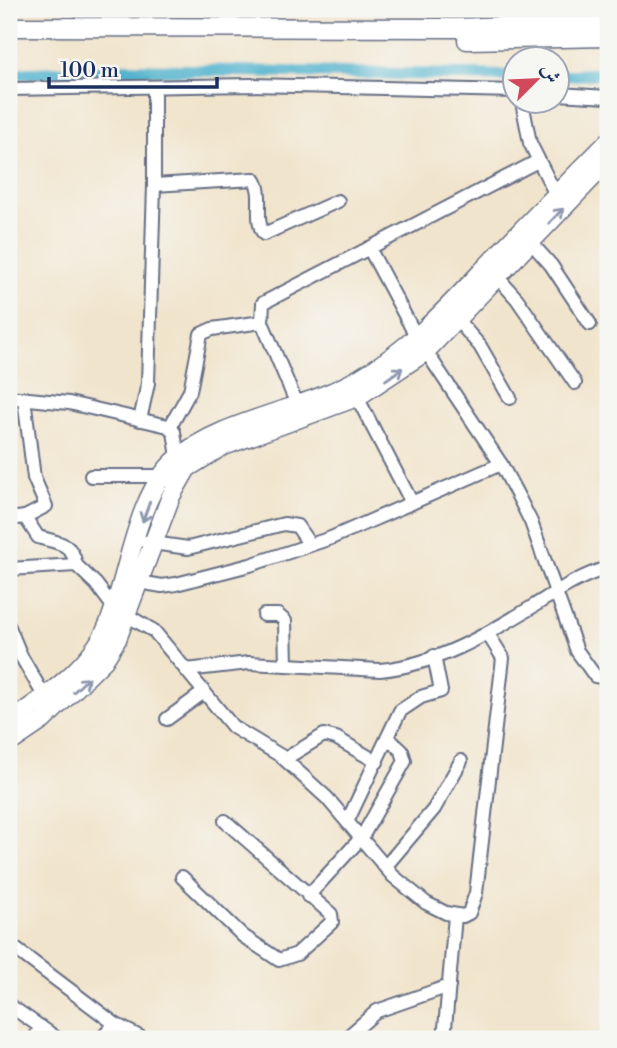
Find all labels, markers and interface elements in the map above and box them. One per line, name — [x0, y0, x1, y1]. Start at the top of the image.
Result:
scale bar — [49, 46, 217, 90]
north arrow — [502, 46, 572, 116]
text: 100 m — [60, 58, 119, 84]
text: ش — [536, 60, 565, 87]
one-way arrow — [548, 208, 565, 225]
one-way arrow — [384, 367, 403, 381]
one-way arrow — [138, 501, 151, 523]
one-way arrow — [72, 677, 90, 693]

